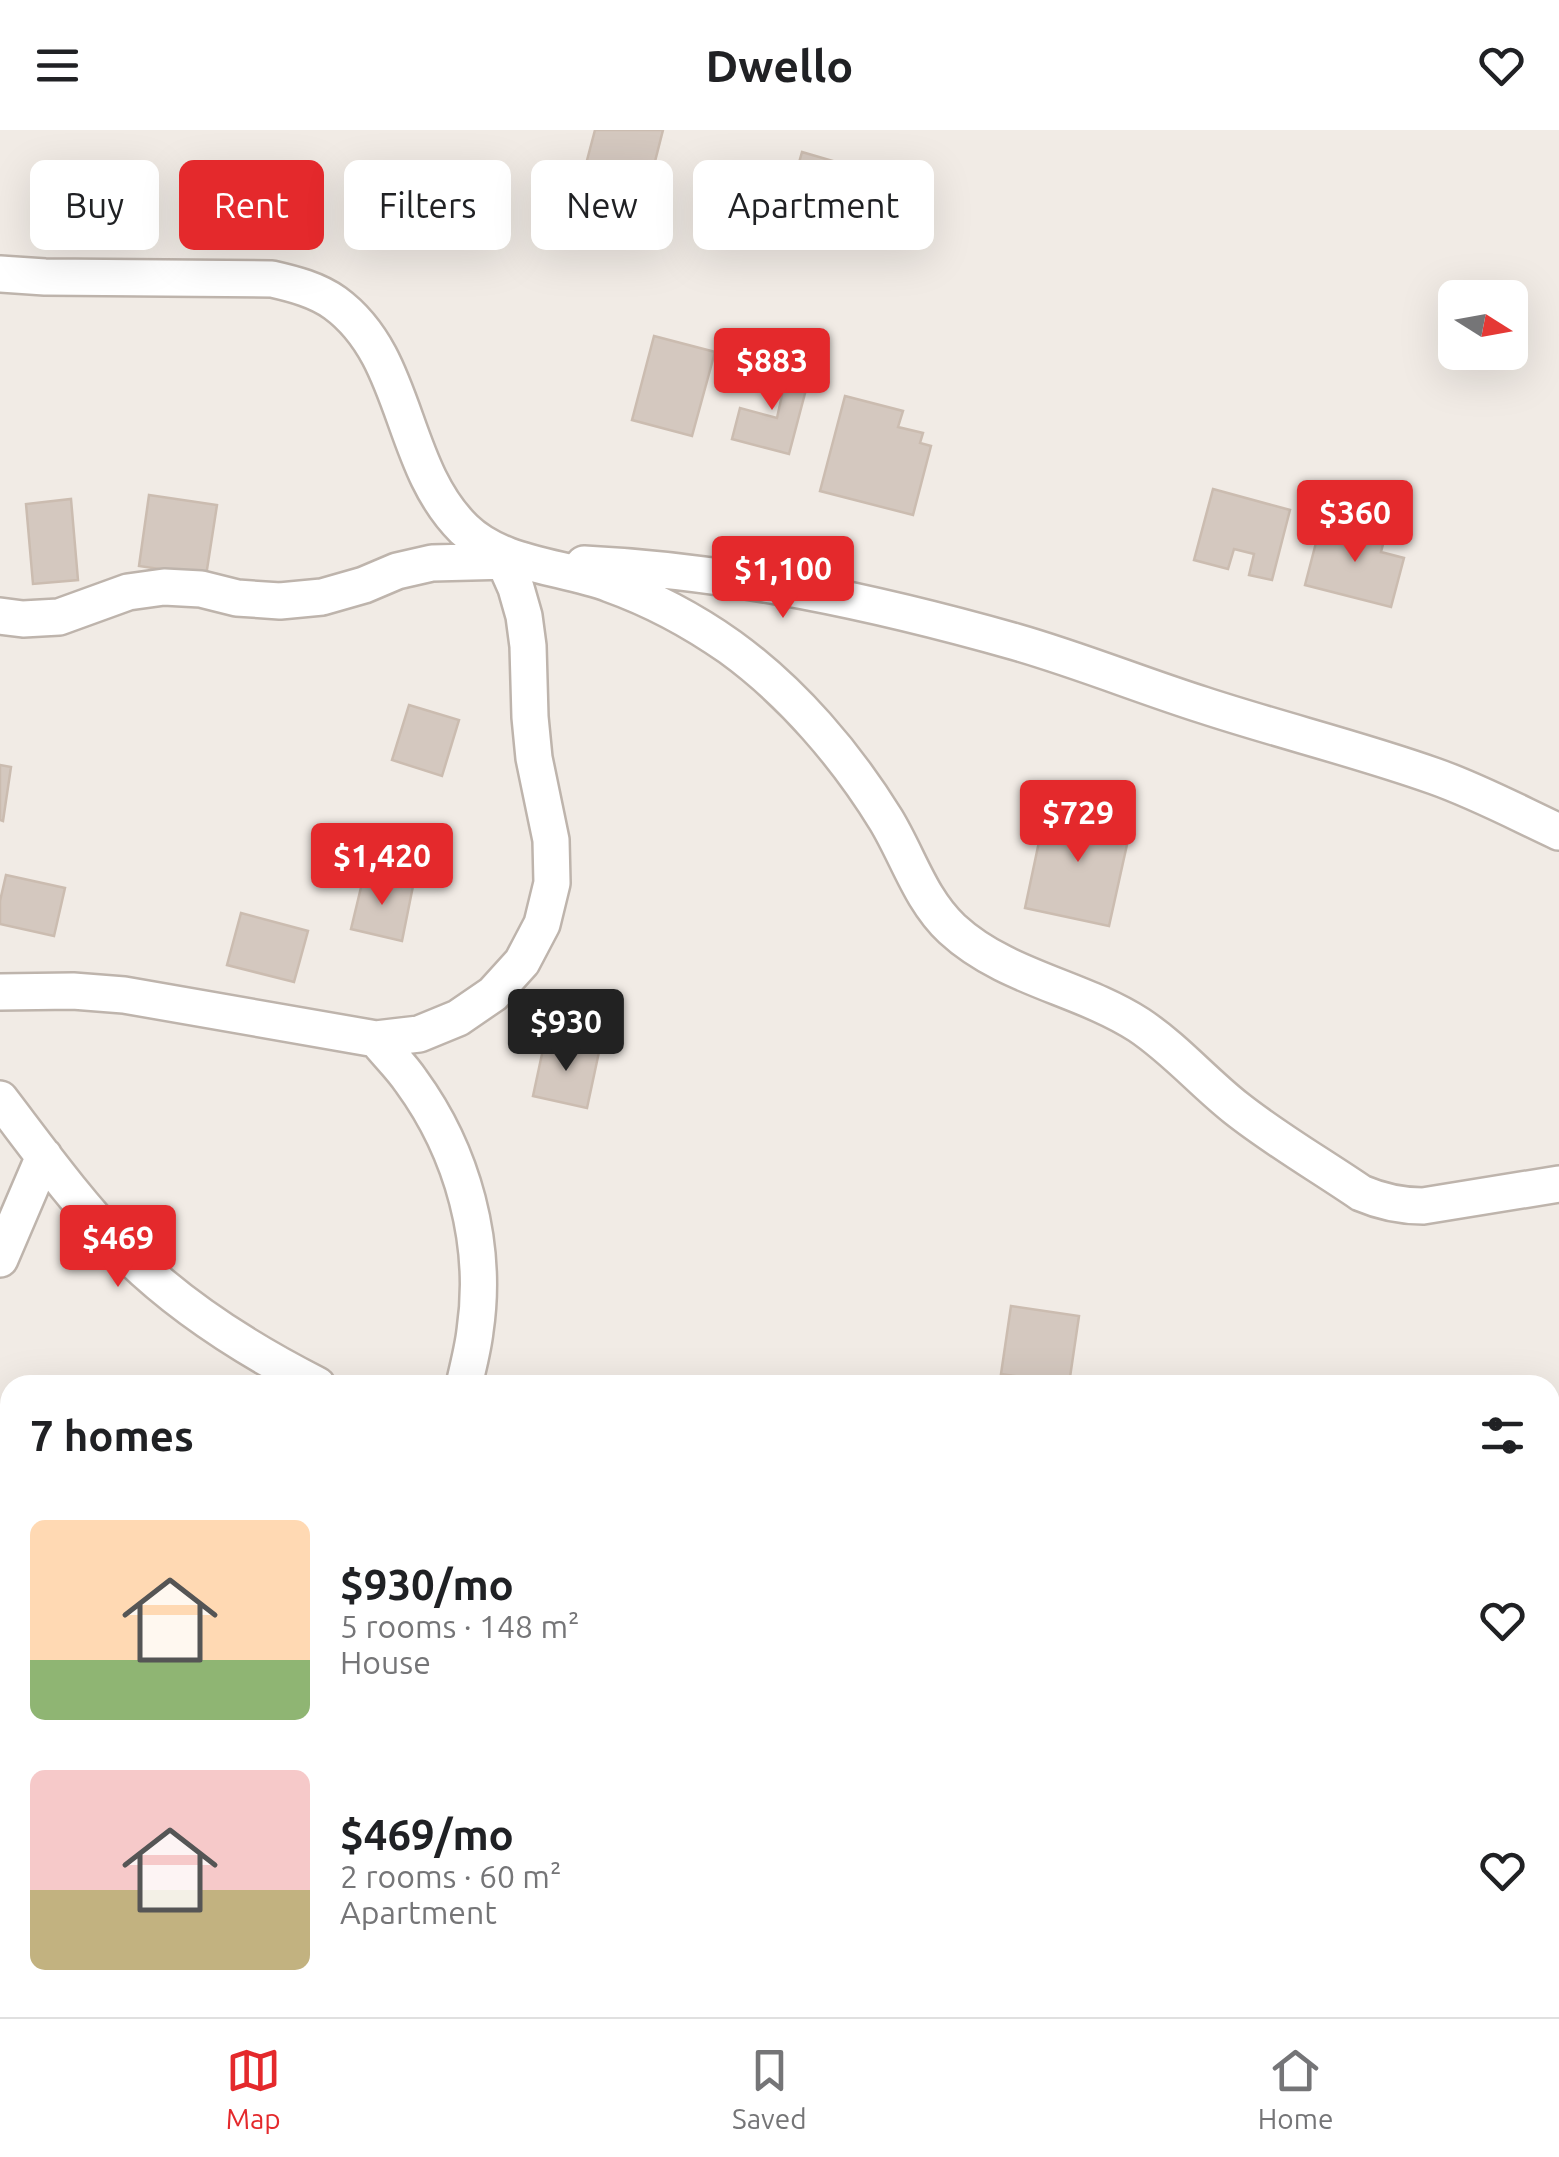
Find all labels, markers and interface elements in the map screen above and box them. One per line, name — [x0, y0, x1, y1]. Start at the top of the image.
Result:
icon: menu — [30, 38, 85, 93]
icon: heart — [1474, 38, 1529, 93]
text: Dwello — [706, 40, 853, 91]
chip: Buy — [30, 160, 159, 250]
chip: Rent — [179, 160, 324, 250]
chip: Filters — [344, 160, 511, 250]
chip: New — [531, 160, 673, 250]
chip: Apartment — [693, 160, 934, 250]
north arrow — [1438, 280, 1528, 370]
map controls — [1438, 280, 1528, 370]
pin: $883 — [713, 328, 831, 413]
text: $883 — [736, 342, 808, 378]
pin: $360 — [1296, 480, 1414, 565]
text: $360 — [1319, 494, 1391, 530]
pin: $1,100 — [702, 536, 864, 621]
text: $1,100 — [734, 550, 832, 586]
pin: $729 — [1019, 780, 1137, 865]
text: $729 — [1042, 794, 1114, 830]
pin: $1,420 — [301, 823, 463, 908]
text: $1,420 — [333, 837, 431, 873]
pin: $930 — [507, 989, 625, 1074]
text: $930 — [530, 1003, 602, 1039]
pin: $469 — [59, 1205, 177, 1290]
text: $469 — [82, 1219, 154, 1255]
icon: filters — [1475, 1408, 1530, 1463]
text: 7 homes — [30, 1412, 194, 1459]
icon: home — [110, 1560, 230, 1680]
text: $930/mo — [340, 1561, 514, 1608]
icon: heart — [1475, 1593, 1530, 1648]
text: 5 rooms · 148 m² — [340, 1608, 580, 1644]
text: House — [340, 1644, 431, 1680]
icon: home — [110, 1810, 230, 1930]
text: $469/mo — [340, 1811, 514, 1858]
icon: heart — [1475, 1843, 1530, 1898]
text: 2 rooms · 60 m² — [340, 1858, 561, 1894]
text: Apartment — [340, 1894, 497, 1930]
tab: Map — [226, 2043, 281, 2134]
tab: Saved — [732, 2043, 807, 2134]
tab: Home — [1258, 2043, 1333, 2134]

